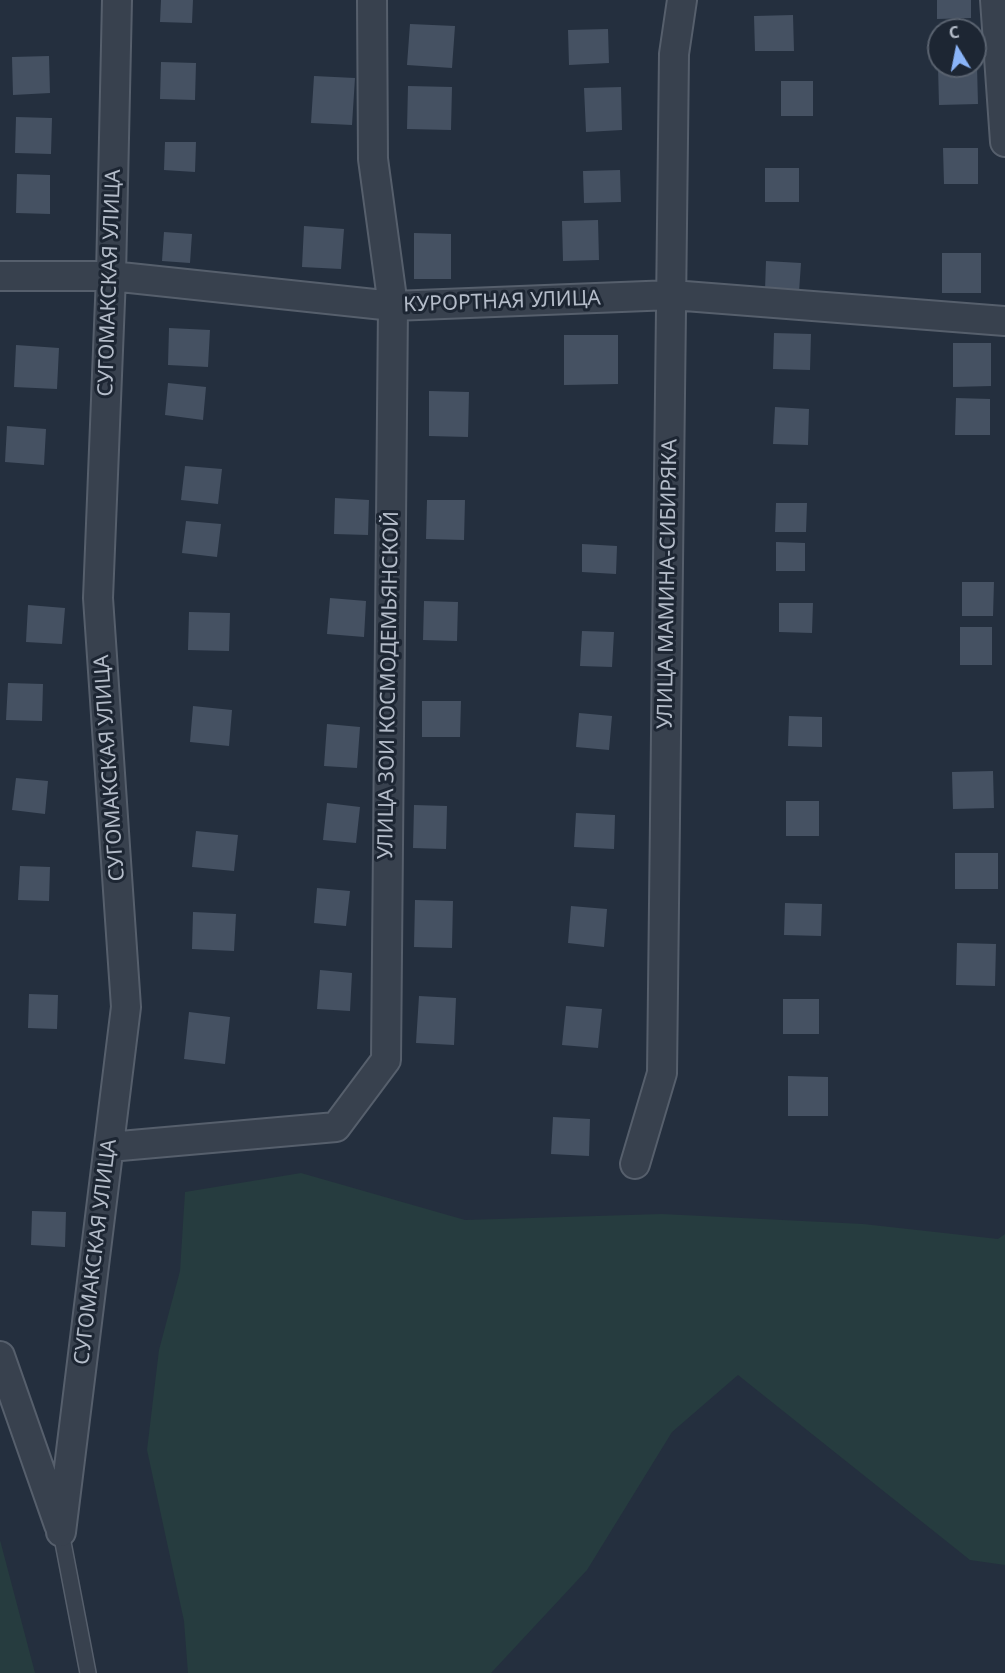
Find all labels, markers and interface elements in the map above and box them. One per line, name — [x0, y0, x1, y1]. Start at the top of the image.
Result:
north arrow — [927, 18, 987, 78]
text: С — [947, 21, 961, 44]
street label: СУГОМАКСКАЯ УЛИЦА — [93, 169, 127, 397]
street label: КУРОРТНАЯ УЛИЦА — [403, 286, 601, 318]
street label: УЛИЦА МАМИНА-СИБИРЯКА — [653, 439, 683, 729]
street label: УЛИЦА ЗОИ КОСМОДЕМЬЯНСКОЙ — [373, 511, 405, 859]
street label: СУГОМАКСКАЯ УЛИЦА — [90, 654, 130, 882]
street label: СУГОМАКСКАЯ УЛИЦА — [70, 1138, 122, 1366]

